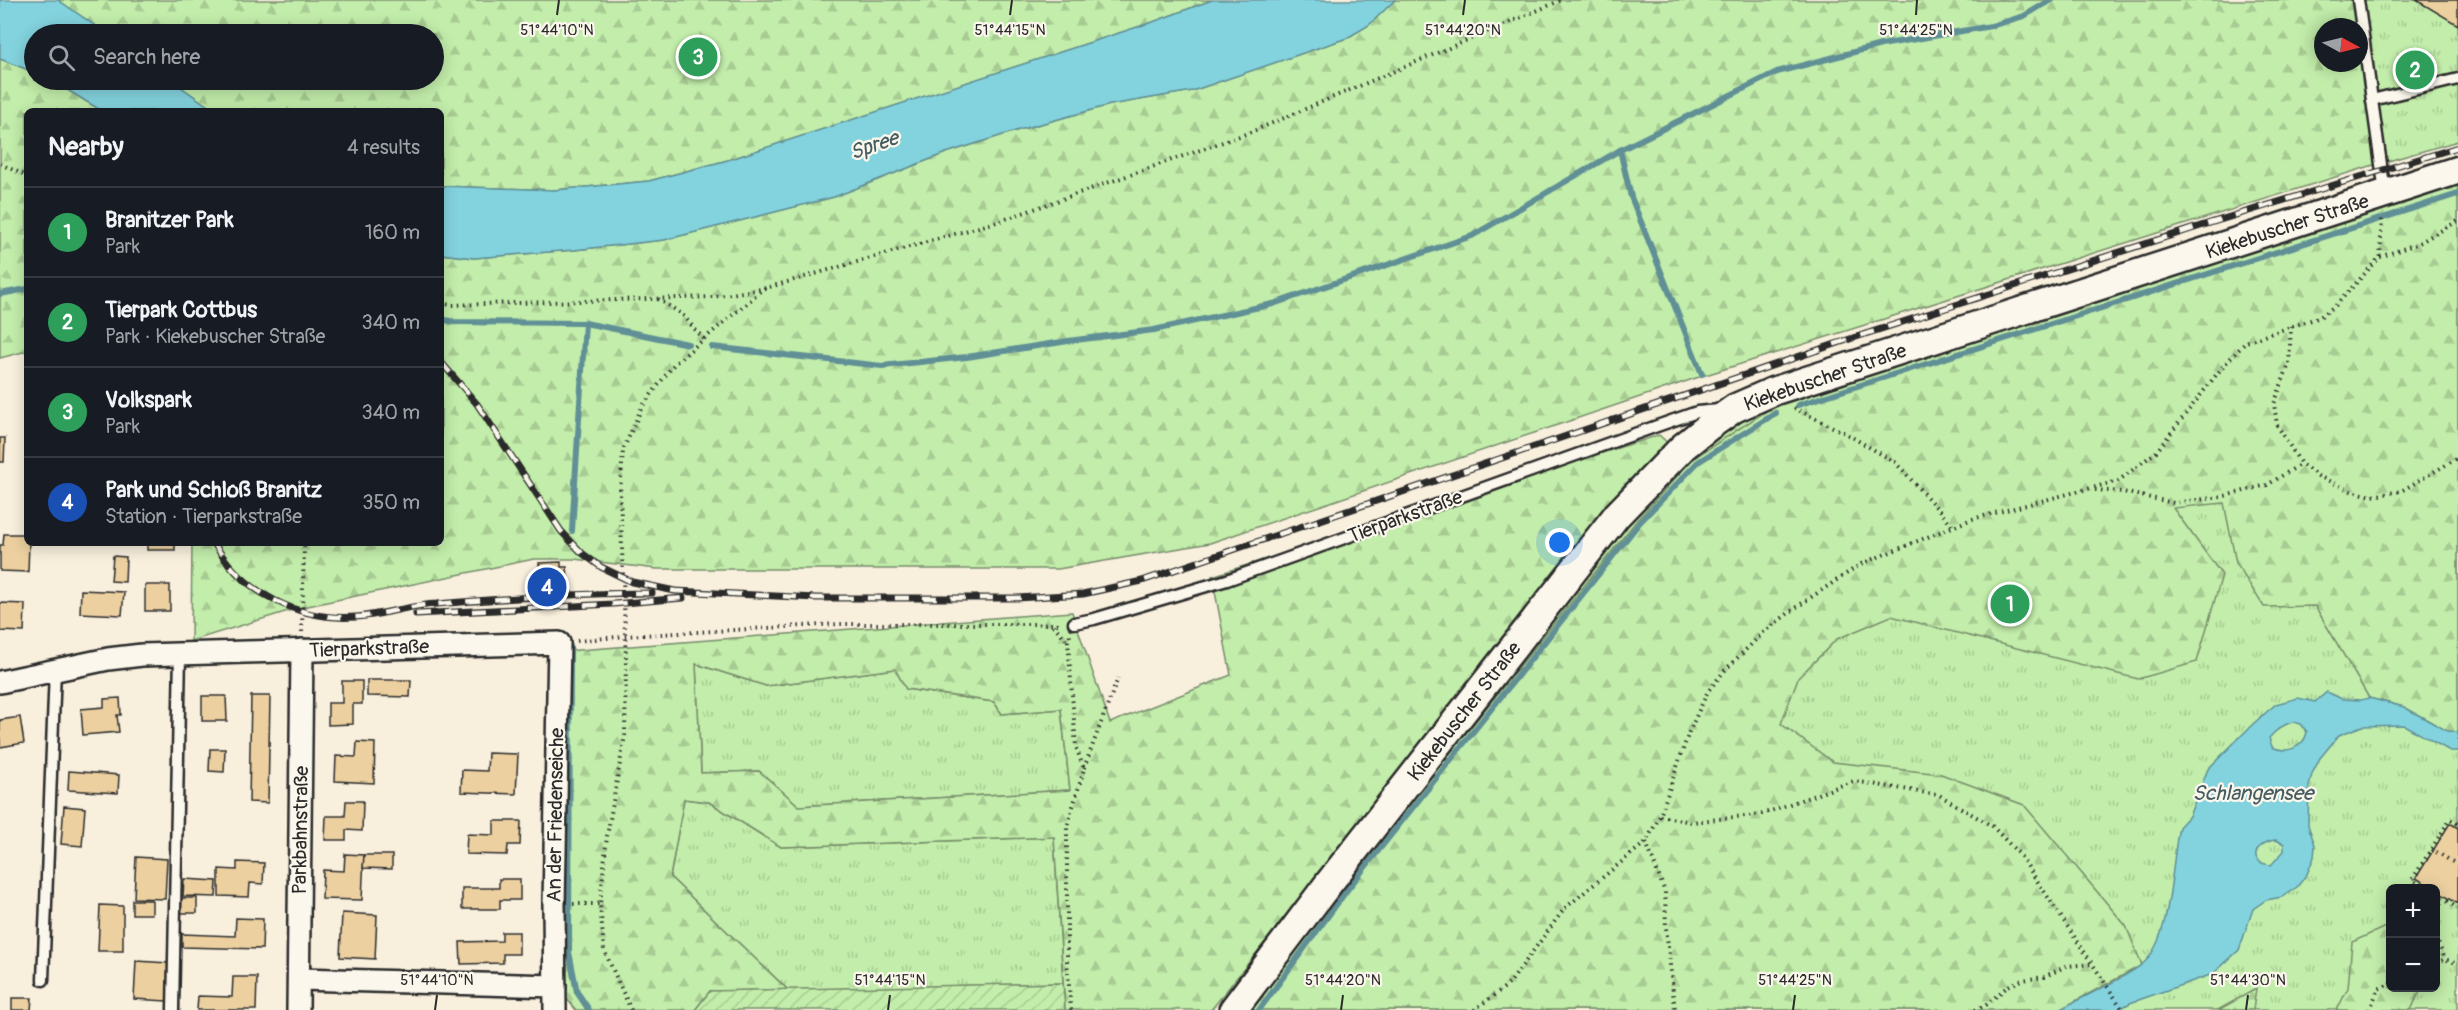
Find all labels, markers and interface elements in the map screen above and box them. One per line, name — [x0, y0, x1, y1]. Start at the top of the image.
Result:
north arrow — [2314, 18, 2368, 72]
text: 51°44'10"N — [520, 21, 594, 40]
text: 51°44'15"N — [974, 21, 1046, 40]
text: 51°44'20"N — [1425, 21, 1501, 40]
text: 51°44'25"N — [1879, 21, 1953, 40]
search box — [24, 24, 444, 90]
pin: 3 — [678, 34, 718, 80]
icon: search — [45, 41, 78, 74]
text: Search here — [93, 43, 200, 71]
pin: 2 — [2396, 48, 2434, 92]
water label: Spree — [846, 124, 905, 166]
text: Nearby — [48, 131, 124, 163]
text: 4 results — [347, 135, 420, 160]
street label: Kiekebuscher Straße — [2202, 188, 2372, 265]
text: Branitzer Park — [105, 206, 234, 234]
text: 1 — [64, 220, 71, 245]
text: 160 m — [365, 220, 420, 245]
text: Park — [105, 234, 140, 259]
text: Tierpark Cottbus — [105, 296, 257, 324]
text: 2 — [62, 310, 73, 335]
text: 340 m — [361, 310, 420, 335]
text: Park · Kiekebuscher Straße — [105, 324, 325, 349]
street label: Kiekebuscher Straße — [1741, 338, 1910, 417]
text: Volkspark — [105, 386, 192, 414]
text: 3 — [62, 400, 73, 425]
text: 340 m — [361, 400, 420, 425]
text: Park — [105, 414, 140, 439]
text: Park und Schloß Branitz — [105, 476, 322, 504]
street label: Tierparkstraße — [1344, 484, 1466, 549]
text: 4 — [62, 490, 73, 515]
text: 350 m — [362, 490, 420, 515]
text: Station · Tierparkstraße — [105, 504, 302, 529]
your location — [1545, 528, 1574, 557]
pin: 4 — [528, 564, 566, 610]
pin: 1 — [1990, 582, 2030, 626]
street label: Tierparkstraße — [309, 634, 430, 663]
street label: Kiekebuscher Straße — [1402, 636, 1527, 786]
street label: An der Friedenseiche — [541, 727, 570, 903]
street label: Parkbahnstraße — [287, 765, 314, 895]
water label: Schlangensee — [2193, 780, 2316, 807]
map controls — [2386, 884, 2440, 992]
button: + — [2386, 884, 2440, 938]
button: − — [2386, 938, 2440, 992]
text: 51°44'10"N — [400, 971, 474, 990]
text: 51°44'15"N — [854, 971, 926, 990]
text: 51°44'20"N — [1305, 971, 1381, 990]
text: 51°44'25"N — [1758, 971, 1832, 990]
text: 51°44'30"N — [2210, 971, 2286, 990]

